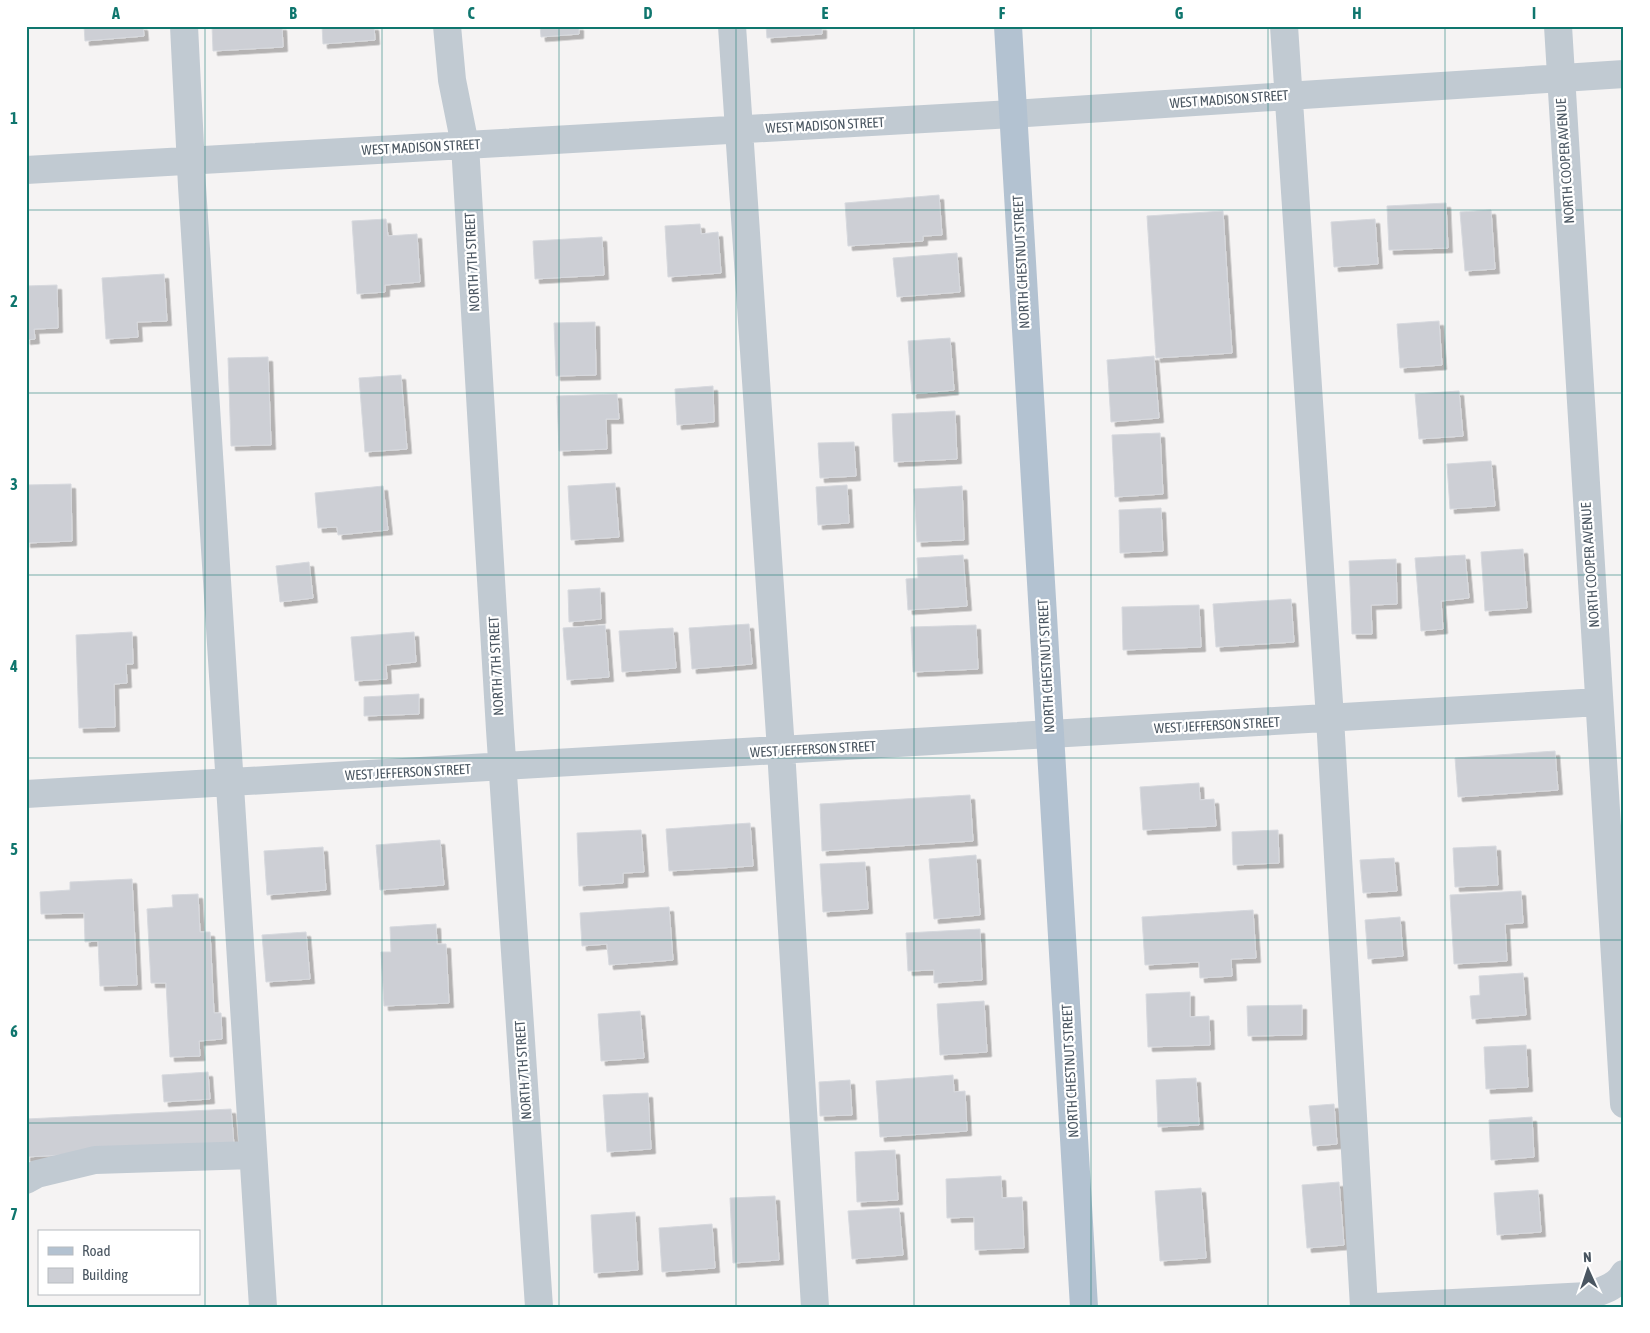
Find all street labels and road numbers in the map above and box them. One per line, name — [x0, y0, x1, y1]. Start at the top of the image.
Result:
street label: WEST MADISON STREET — [1169, 87, 1289, 111]
street label: NORTH COOPER AVENUE — [1553, 98, 1577, 224]
street label: WEST MADISON STREET — [765, 114, 885, 136]
street label: WEST MADISON STREET — [361, 136, 481, 158]
street label: NORTH CHESTNUT STREET — [1010, 195, 1032, 329]
street label: NORTH 7TH STREET — [461, 212, 483, 312]
street label: NORTH COOPER AVENUE — [1578, 502, 1602, 628]
street label: NORTH CHESTNUT STREET — [1035, 599, 1057, 733]
street label: NORTH 7TH STREET — [485, 616, 507, 716]
street label: WEST JEFFERSON STREET — [1154, 714, 1280, 736]
street label: WEST JEFFERSON STREET — [750, 738, 876, 760]
street label: WEST JEFFERSON STREET — [345, 761, 471, 783]
street label: NORTH CHESTNUT STREET — [1059, 1004, 1081, 1138]
street label: NORTH 7TH STREET — [512, 1020, 534, 1120]

